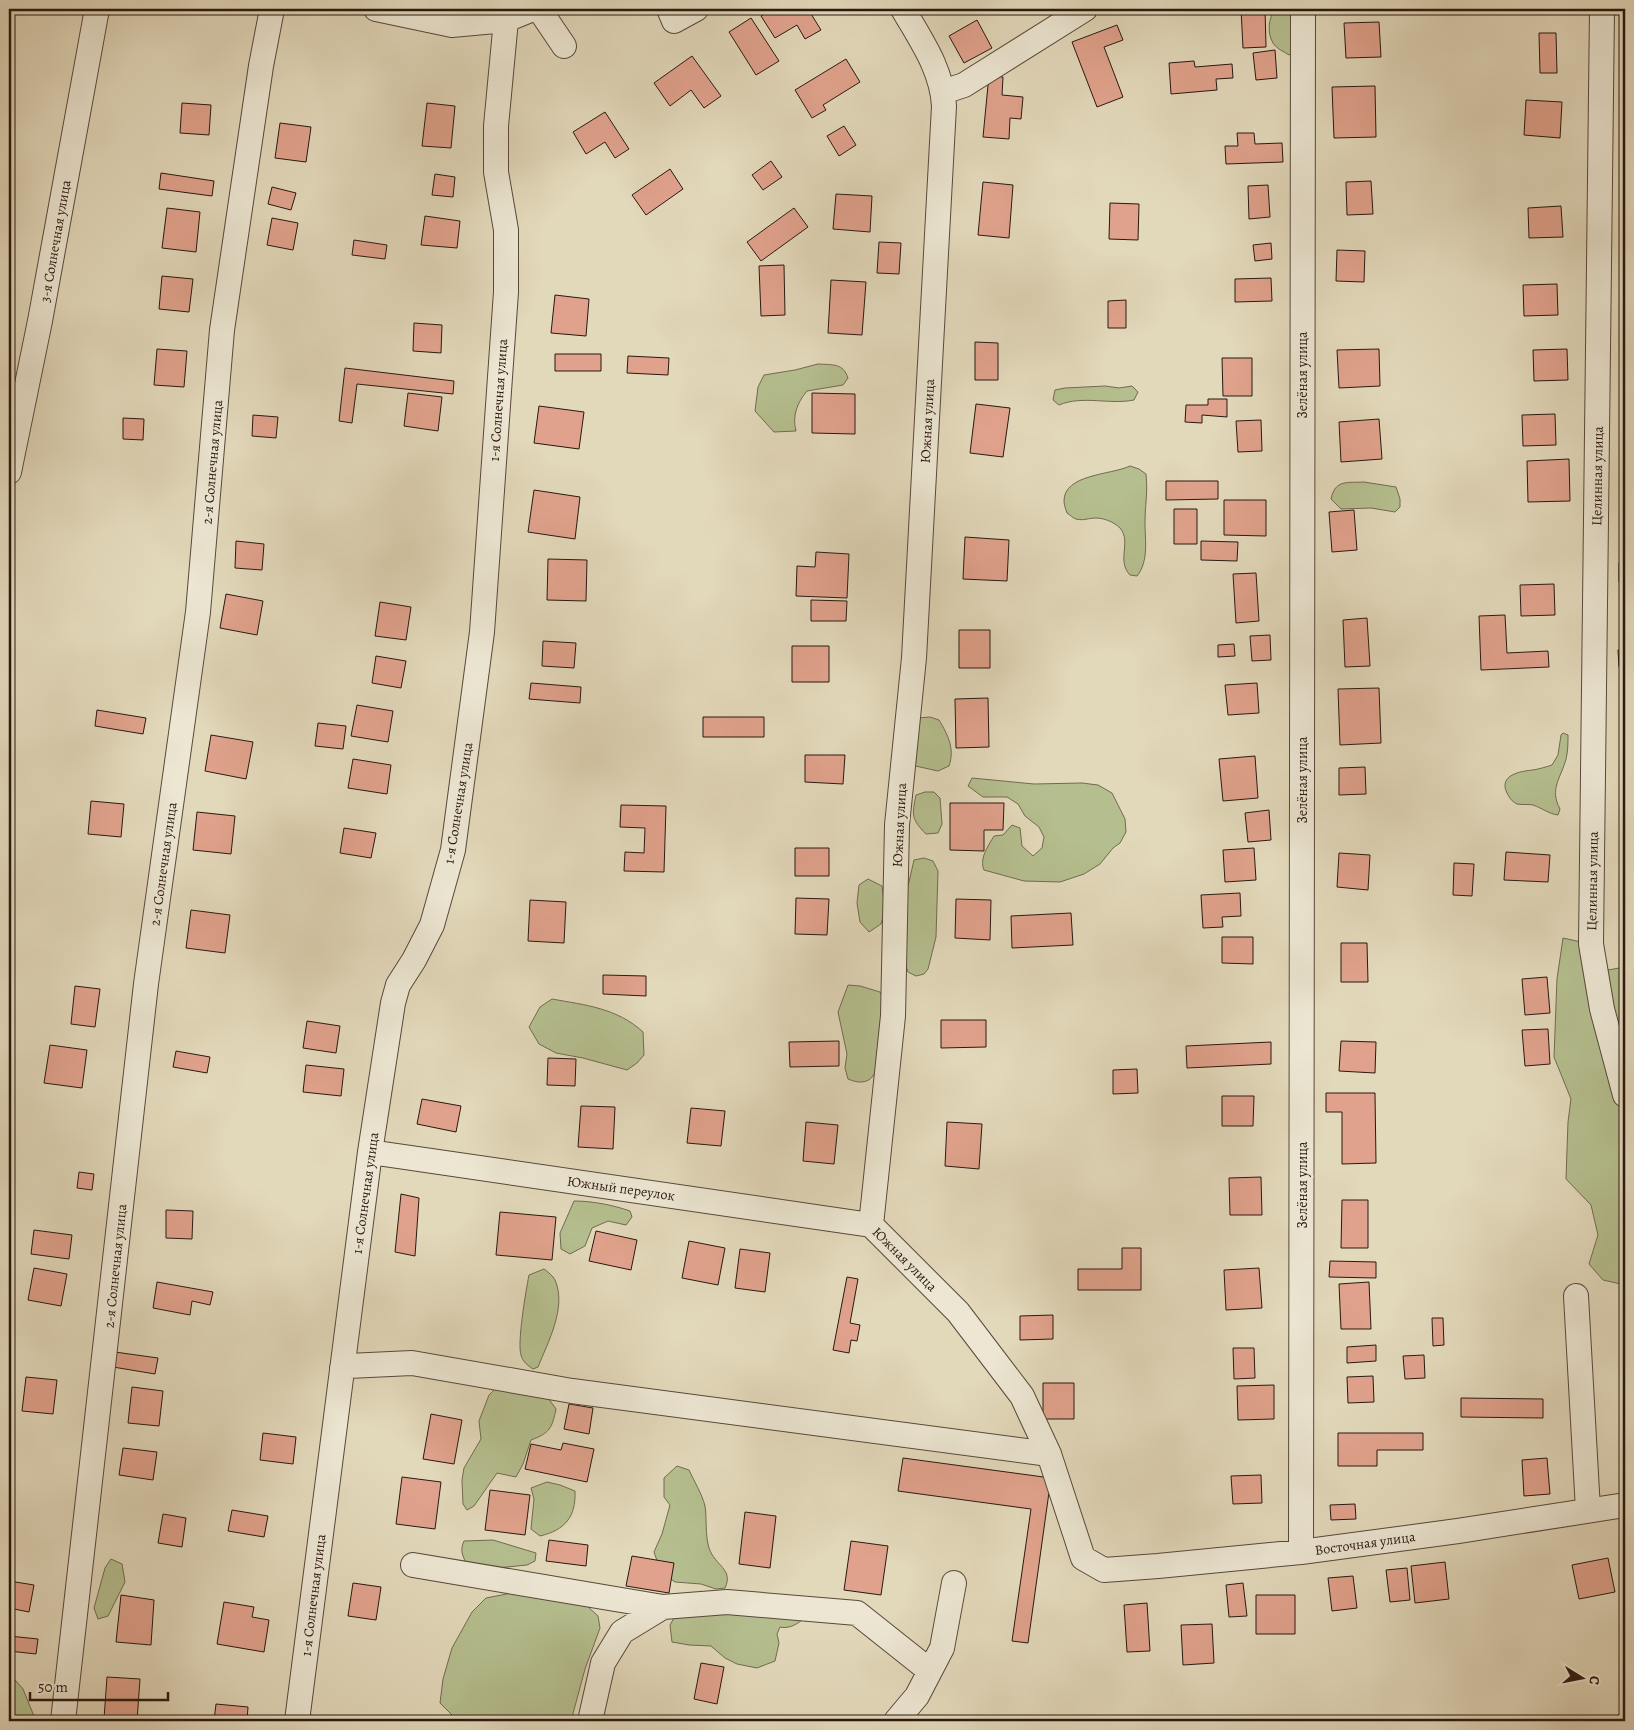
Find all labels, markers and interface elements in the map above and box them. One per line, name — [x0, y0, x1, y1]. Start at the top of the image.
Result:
street label: 3-я Солнечная улица — [35, 178, 76, 304]
street label: Зелёная улица — [1293, 331, 1312, 418]
street label: 1-я Солнечная улица — [485, 337, 512, 462]
street label: Южная улица — [916, 378, 939, 464]
street label: 2-я Солнечная улица — [198, 398, 227, 525]
street label: Целинная улица — [1587, 426, 1608, 526]
street label: Зелёная улица — [1293, 736, 1312, 823]
street label: 1-я Солнечная улица — [439, 740, 478, 865]
street label: Южная улица — [888, 782, 911, 868]
street label: 2-я Солнечная улица — [145, 800, 182, 927]
street label: Целинная улица — [1582, 831, 1603, 931]
street label: 1-я Солнечная улица — [348, 1130, 384, 1255]
street label: Зелёная улица — [1293, 1141, 1312, 1228]
street label: Южный переулок — [566, 1172, 676, 1205]
street label: 2-я Солнечная улица — [100, 1202, 132, 1329]
street label: Южная улица — [868, 1223, 942, 1296]
street label: Восточная улица — [1314, 1527, 1417, 1560]
street label: 1-я Солнечная улица — [297, 1532, 330, 1657]
north arrow — [1556, 1652, 1606, 1702]
scale bar — [30, 1670, 168, 1702]
text: С — [1584, 1674, 1604, 1686]
text: 50 m — [38, 1677, 68, 1697]

